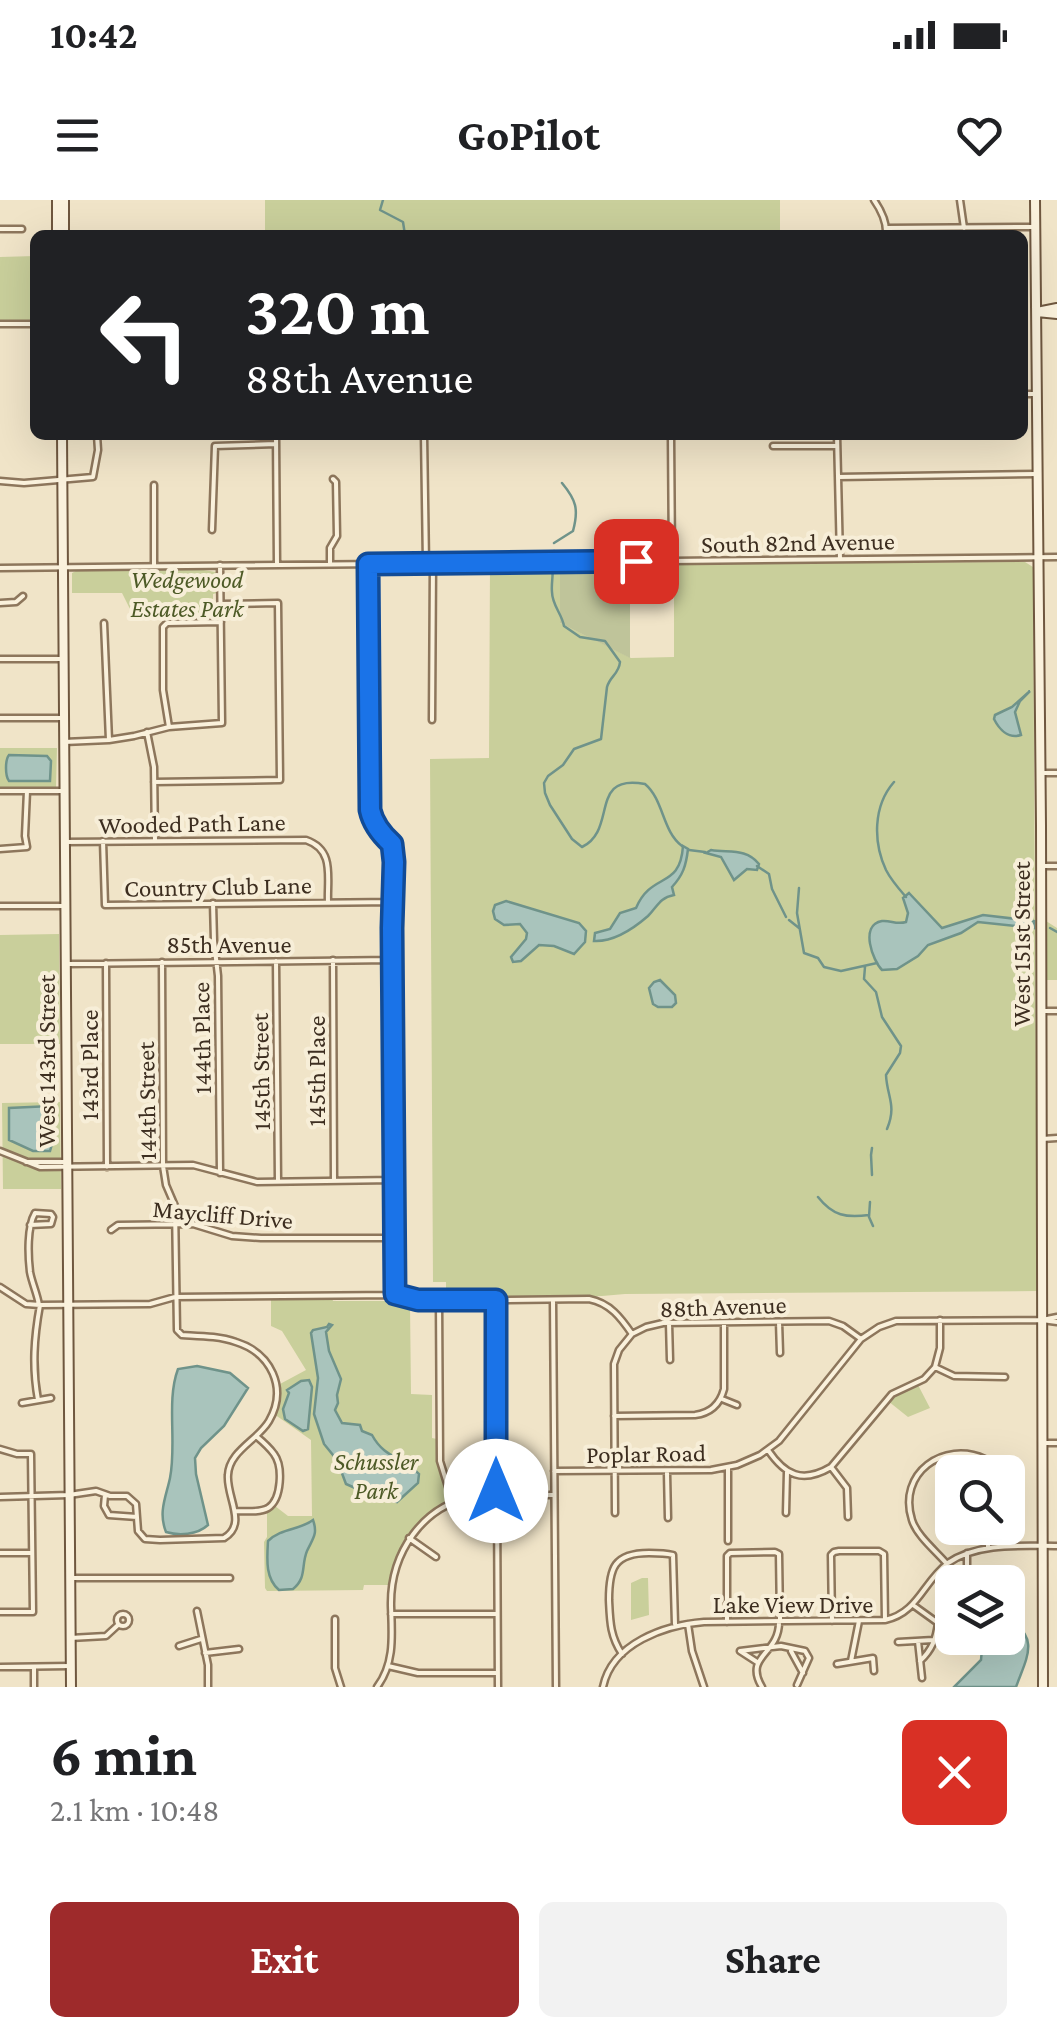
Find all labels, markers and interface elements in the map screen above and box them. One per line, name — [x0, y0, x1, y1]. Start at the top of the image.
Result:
text: 10:42 — [50, 14, 137, 56]
icon: menu — [50, 108, 105, 163]
icon: heart — [952, 108, 1007, 163]
text: GoPilot — [457, 110, 600, 160]
icon: left — [80, 270, 210, 400]
text: 320 m — [245, 271, 429, 349]
text: 88th Avenue — [245, 353, 473, 403]
pin — [594, 519, 679, 604]
street label: South 82nd Avenue — [701, 527, 895, 558]
icon: arrive — [609, 534, 664, 589]
park label: Wedgewood Estates Park — [131, 566, 245, 622]
street label: Wooded Path Lane — [98, 808, 286, 839]
street label: West 151st Street — [1008, 861, 1035, 1027]
street label: Country Club Lane — [124, 871, 312, 903]
street label: 85th Avenue — [167, 931, 291, 958]
street label: West 143rd Street — [33, 974, 60, 1148]
street label: 144th Place — [187, 982, 216, 1094]
street label: 143rd Place — [76, 1010, 103, 1120]
street label: 145th Street — [246, 1012, 275, 1131]
street label: 145th Place — [303, 1016, 330, 1126]
street label: 144th Street — [132, 1041, 161, 1161]
street label: Maycliff Drive — [152, 1195, 294, 1235]
street label: 88th Avenue — [659, 1291, 787, 1322]
position arrow — [444, 1439, 548, 1543]
street label: Poplar Road — [586, 1439, 706, 1469]
park label: Schussler Park — [334, 1448, 420, 1504]
map controls — [935, 1455, 1025, 1655]
button: search — [935, 1455, 1025, 1545]
button: layers — [935, 1565, 1025, 1655]
street label: Lake View Drive — [713, 1591, 873, 1618]
button: close — [902, 1720, 1007, 1825]
text: 6 min — [50, 1721, 197, 1788]
text: 2.1 km · 10:48 — [50, 1792, 219, 1828]
button: Exit — [50, 1902, 519, 2017]
button: Share — [539, 1902, 1007, 2017]

